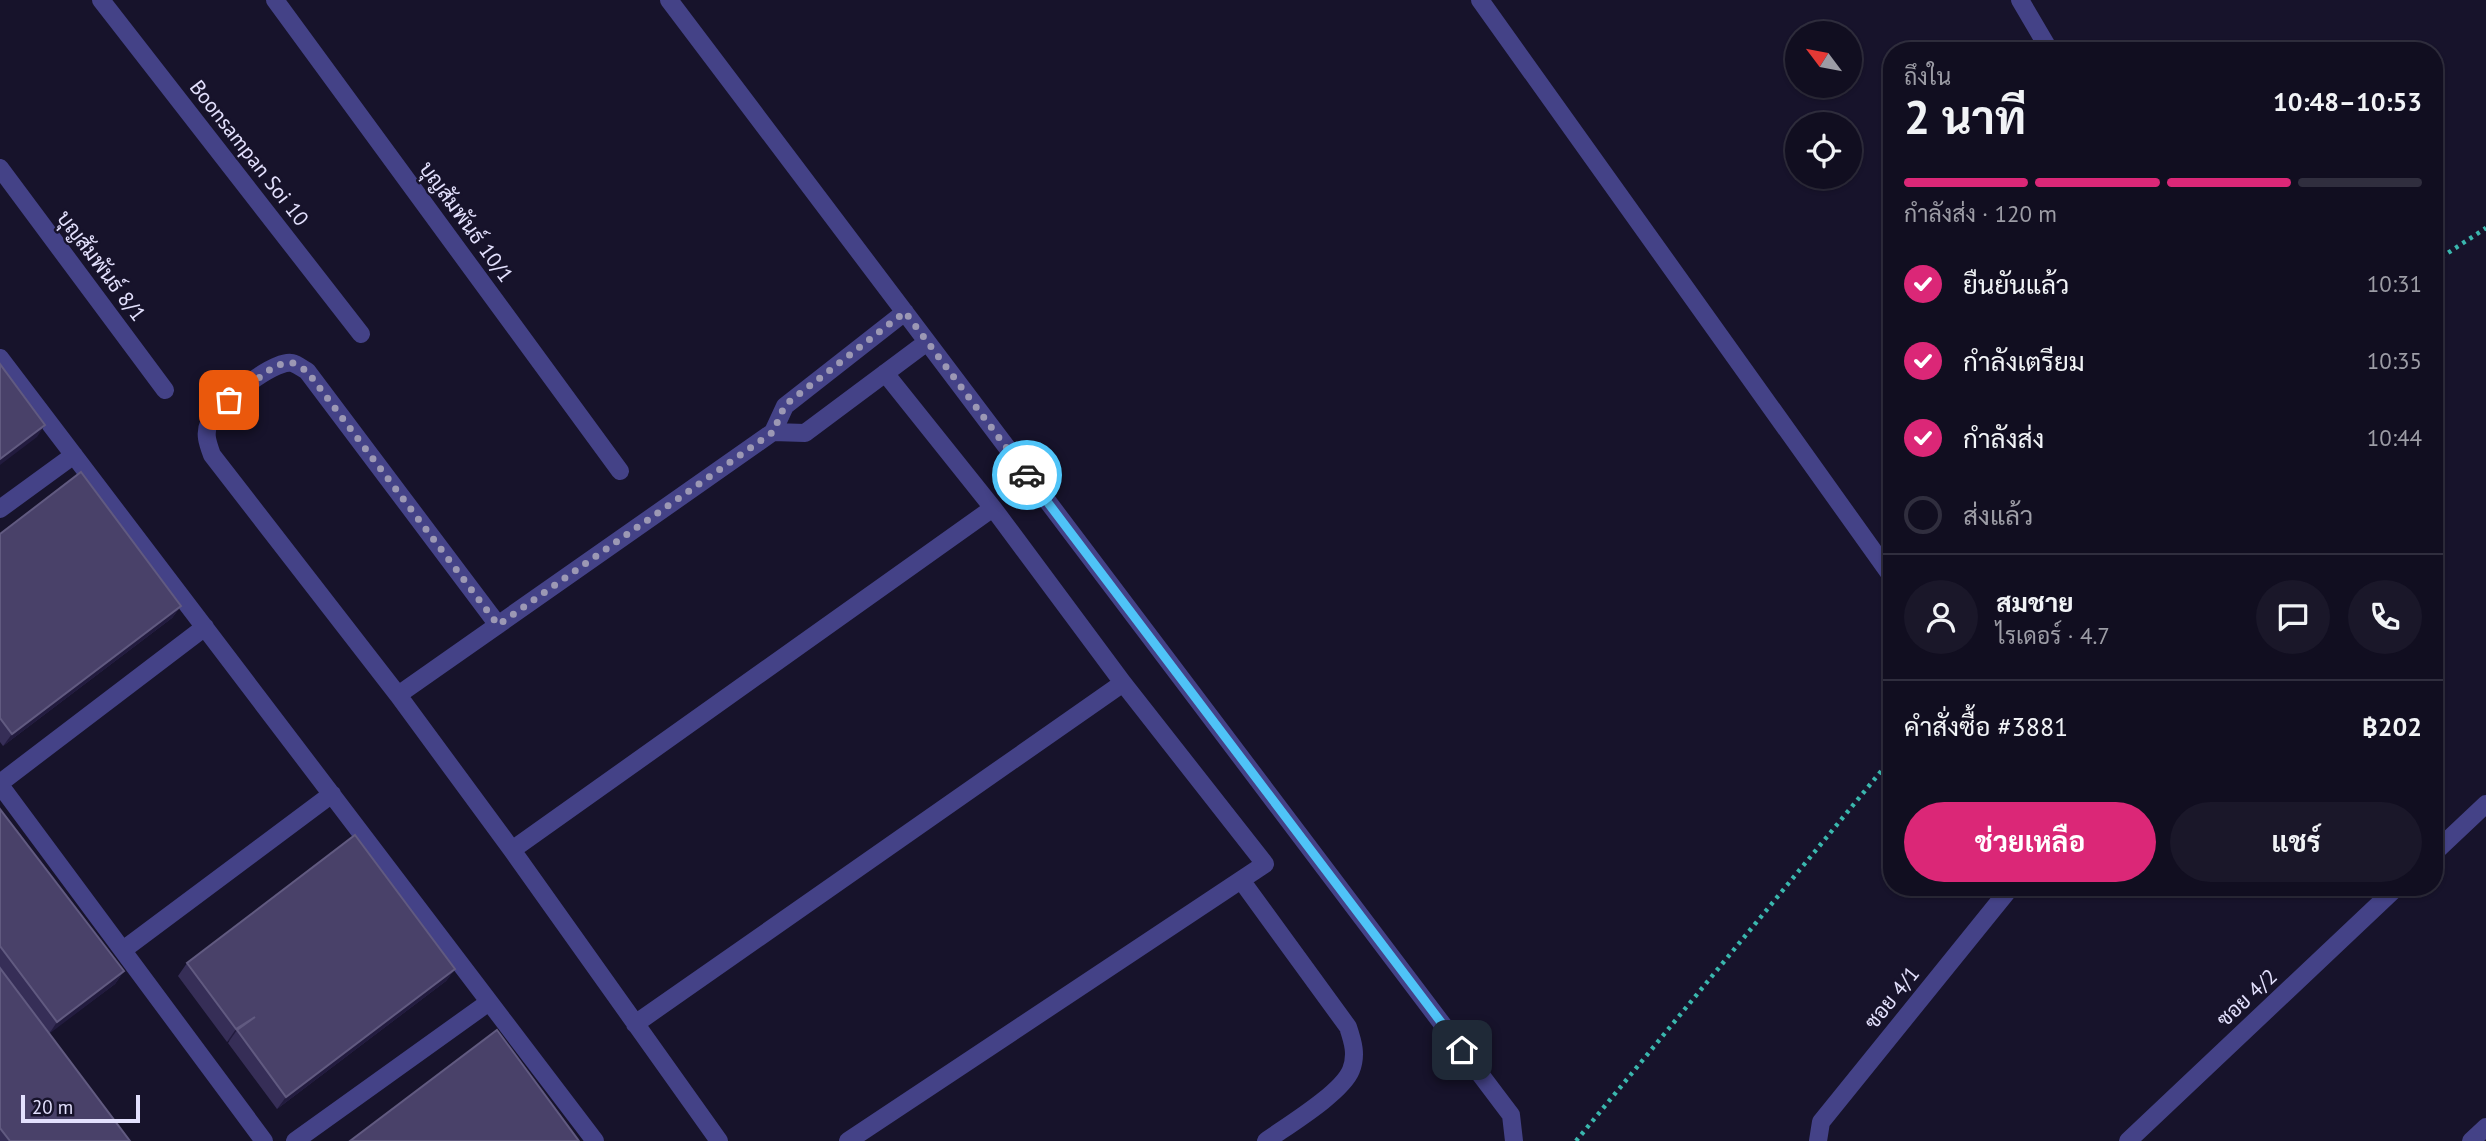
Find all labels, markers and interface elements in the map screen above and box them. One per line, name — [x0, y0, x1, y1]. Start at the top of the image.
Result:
north arrow — [1785, 21, 1862, 98]
map controls — [1785, 21, 1862, 189]
text: ถึงใน — [1904, 62, 1951, 91]
street label: Boonsampan Soi 10 — [184, 74, 315, 231]
text: 10:48–10:53 — [2273, 85, 2422, 118]
text: 2 นาที — [1904, 87, 2026, 147]
button: locate — [1785, 112, 1862, 189]
street label: บุญสัมพันธ์ 10/1 — [413, 156, 519, 288]
text: กำลังส่ง · 120 m — [1904, 199, 2057, 228]
street label: บุญสัมพันธ์ 8/1 — [50, 205, 152, 327]
icon: check — [1904, 265, 1942, 303]
text: ยืนยันแล้ว — [1963, 268, 2069, 301]
text: 10:31 — [2367, 269, 2422, 298]
icon: check — [1904, 342, 1942, 380]
text: กำลังเตรียม — [1963, 345, 2085, 378]
text: 10:35 — [2367, 346, 2422, 375]
pin — [199, 370, 259, 430]
icon: bag — [210, 381, 248, 419]
icon: check — [1904, 419, 1942, 457]
text: กำลังส่ง — [1963, 422, 2044, 455]
text: 10:44 — [2367, 423, 2422, 452]
courier — [992, 440, 1062, 510]
icon: car — [1008, 456, 1046, 494]
text: ส่งแล้ว — [1963, 499, 2033, 532]
button: person — [1904, 580, 1978, 654]
button: chat — [2256, 580, 2330, 654]
button: phone — [2348, 580, 2422, 654]
text: สมชาย — [1996, 586, 2073, 619]
text: ไรเดอร์ · 4.7 — [1996, 621, 2110, 650]
text: คำสั่งซื้อ #3881 — [1904, 710, 2068, 743]
text: ฿202 — [2362, 710, 2422, 743]
button: ช่วยเหลือ — [1904, 802, 2156, 882]
button: แชร์ — [2170, 802, 2422, 882]
street label: ซอย 4/1 — [1858, 961, 1925, 1035]
street label: ซอย 4/2 — [2211, 963, 2283, 1032]
pin — [1432, 1020, 1492, 1080]
icon: home — [1443, 1031, 1481, 1069]
scale bar — [21, 1092, 140, 1124]
text: 20 m — [32, 1095, 73, 1119]

